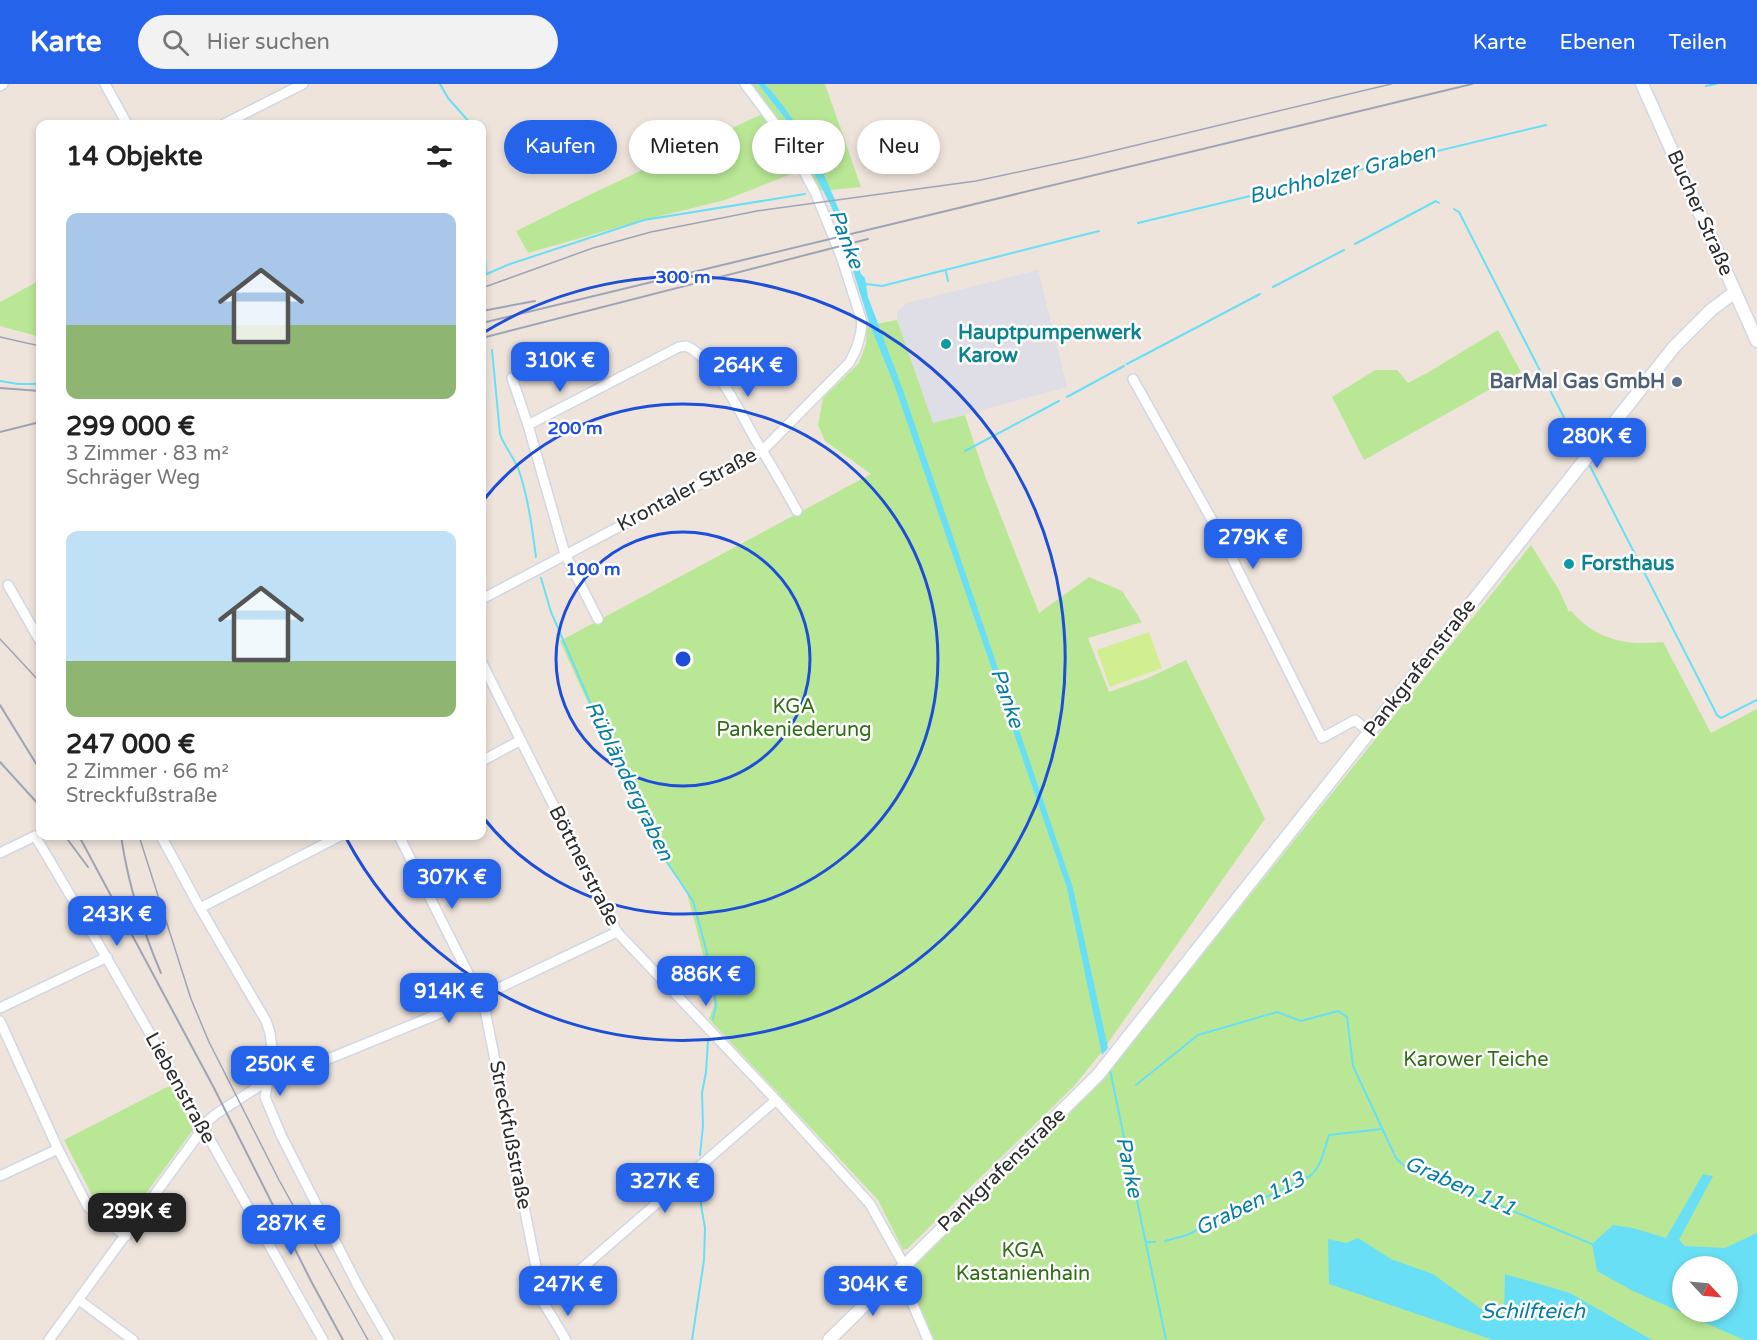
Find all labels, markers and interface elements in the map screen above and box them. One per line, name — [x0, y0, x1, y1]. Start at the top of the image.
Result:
search box — [138, 15, 558, 69]
text: Karte — [30, 25, 102, 59]
icon: search — [159, 26, 192, 59]
text: Hier suchen — [207, 29, 330, 55]
text: Karte — [1473, 30, 1527, 55]
text: Ebenen — [1560, 30, 1636, 55]
text: Teilen — [1669, 30, 1727, 55]
chip: Kaufen — [504, 120, 617, 174]
chip: Mieten — [629, 120, 740, 174]
chip: Filter — [752, 120, 845, 174]
chip: Neu — [857, 120, 940, 174]
water label: Buchholzer Graben — [1246, 138, 1439, 209]
icon: filters — [423, 140, 456, 173]
text: 14 Objekte — [66, 141, 203, 172]
street label: Bucher Straße — [1662, 147, 1738, 279]
water label: Panke — [823, 206, 869, 273]
icon: home — [207, 252, 315, 360]
text: 300 m — [655, 266, 711, 288]
place label: Hauptpumpenwerk Karow — [958, 321, 1141, 368]
marker: Hauptpumpenwerk Karow — [939, 337, 953, 351]
pin: 310K € — [511, 342, 609, 393]
pin: 264K € — [699, 347, 797, 398]
text: 310K € — [525, 349, 595, 373]
text: 264K € — [713, 354, 783, 378]
place label: BarMal Gas GmbH — [1489, 370, 1665, 394]
marker: BarMal Gas GmbH — [1670, 375, 1684, 389]
text: 299 000 € — [66, 411, 195, 442]
text: 200 m — [547, 417, 603, 439]
pin: 280K € — [1548, 418, 1646, 469]
text: 280K € — [1562, 425, 1632, 449]
text: 3 Zimmer · 83 m² — [66, 442, 229, 466]
street label: Krontaler Straße — [613, 443, 761, 537]
text: Schräger Weg — [66, 466, 200, 490]
pin: 279K € — [1204, 519, 1302, 570]
text: 279K € — [1218, 526, 1288, 550]
place label: Forsthaus — [1581, 552, 1675, 576]
marker: Forsthaus — [1562, 557, 1576, 571]
text: 100 m — [565, 558, 621, 580]
icon: home — [207, 570, 315, 678]
street label: Pankgrafenstraße — [1359, 594, 1481, 742]
centre of rings — [673, 649, 693, 669]
water label: Panke — [985, 665, 1029, 732]
park label: KGA Pankeniederung — [716, 695, 872, 742]
water label: Rübländergraben — [579, 697, 679, 866]
text: 247 000 € — [66, 729, 195, 760]
text: 2 Zimmer · 66 m² — [66, 760, 229, 784]
text: Streckfußstraße — [66, 784, 217, 808]
street label: Böttnerstraße — [543, 802, 625, 930]
pin: 307K € — [403, 859, 501, 910]
text: 307K € — [417, 866, 487, 890]
pin: 243K € — [68, 896, 166, 947]
text: 243K € — [82, 903, 152, 927]
pin: 886K € — [657, 956, 755, 1007]
text: 886K € — [671, 963, 741, 987]
pin: 914K € — [400, 973, 498, 1024]
text: 914K € — [414, 980, 484, 1004]
street label: Liebenstraße — [140, 1028, 220, 1148]
pin: 250K € — [231, 1046, 329, 1097]
park label: Karower Teiche — [1403, 1048, 1549, 1072]
text: 250K € — [245, 1053, 315, 1077]
street label: Streckfußstraße — [484, 1058, 536, 1212]
street label: Pankgrafenstraße — [933, 1103, 1071, 1237]
water label: Panke — [1110, 1134, 1148, 1201]
water label: Graben 111 — [1401, 1150, 1519, 1222]
pin: 327K € — [616, 1163, 714, 1214]
water label: Graben 113 — [1191, 1166, 1310, 1241]
text: 327K € — [630, 1170, 700, 1194]
pin: 299K € — [88, 1193, 186, 1244]
text: 299K € — [102, 1200, 172, 1224]
pin: 287K € — [242, 1205, 340, 1256]
text: 287K € — [256, 1212, 326, 1236]
park label: KGA Kastanienhain — [956, 1239, 1090, 1286]
north arrow — [1672, 1256, 1738, 1322]
map controls — [1672, 1256, 1738, 1322]
pin: 247K € — [519, 1266, 617, 1317]
pin: 304K € — [824, 1266, 922, 1317]
text: 247K € — [533, 1273, 603, 1297]
text: 304K € — [838, 1273, 908, 1297]
water label: Schilfteich — [1481, 1299, 1586, 1324]

